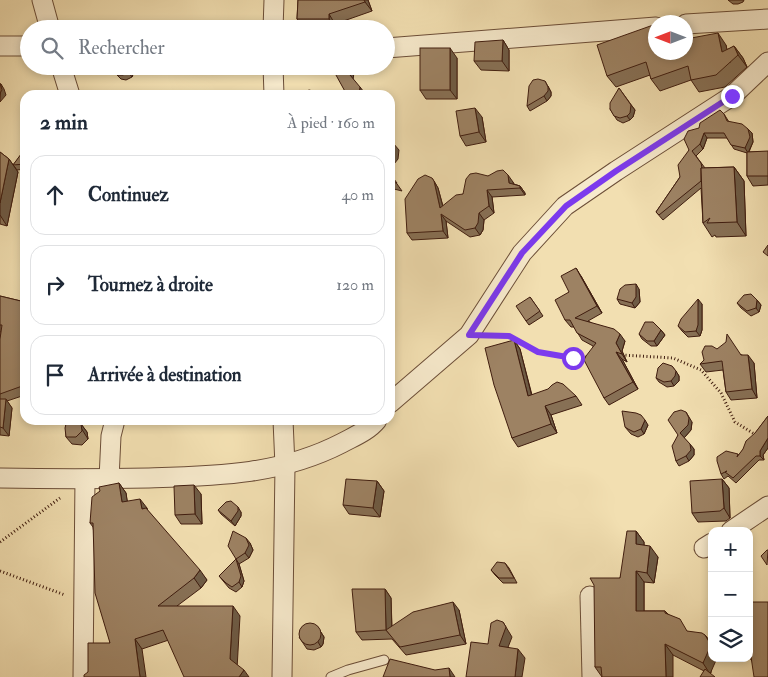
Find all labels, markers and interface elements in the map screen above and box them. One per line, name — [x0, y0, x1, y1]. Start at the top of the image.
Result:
north arrow — [648, 15, 693, 60]
search box — [20, 20, 395, 75]
icon: search — [38, 34, 66, 62]
text: Rechercher — [78, 36, 165, 60]
route end — [721, 85, 744, 108]
text: 2 min — [40, 109, 88, 136]
text: À pied · 160 m — [287, 113, 375, 133]
icon: ahead — [41, 181, 69, 209]
text: Continuez — [88, 183, 169, 207]
text: 40 m — [341, 185, 374, 205]
icon: right — [41, 271, 69, 299]
text: Tournez à droite — [88, 273, 213, 297]
text: 120 m — [336, 275, 374, 295]
route start — [562, 347, 585, 370]
icon: arrive — [41, 361, 69, 389]
text: Arrivée à destination — [88, 363, 242, 387]
map controls — [708, 527, 753, 662]
button: + — [708, 527, 753, 572]
button: − — [708, 572, 753, 617]
button: layers — [708, 617, 753, 662]

